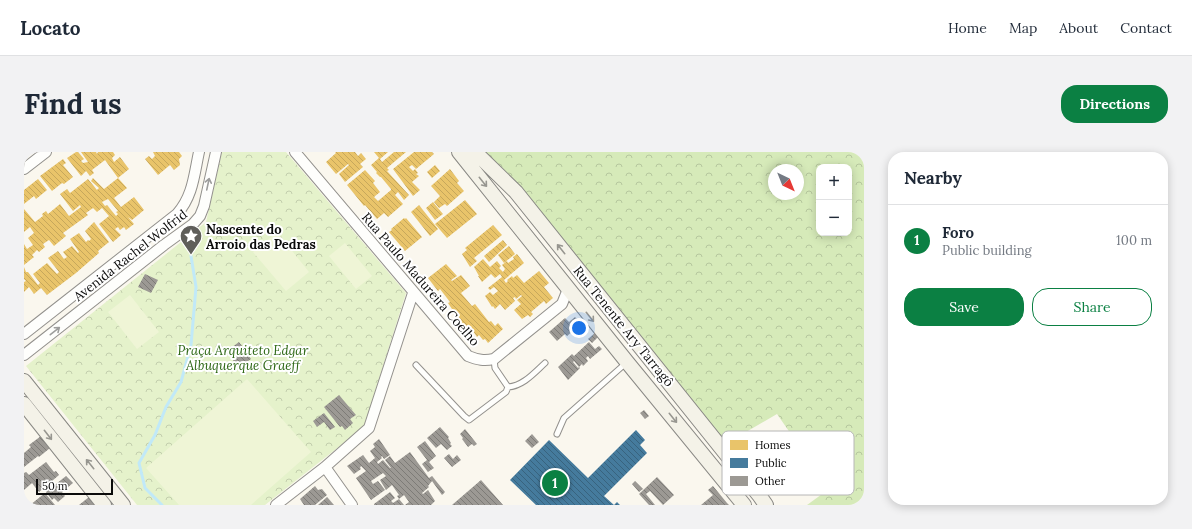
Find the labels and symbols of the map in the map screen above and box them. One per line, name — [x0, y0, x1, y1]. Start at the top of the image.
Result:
north arrow — [768, 164, 804, 200]
one-way arrow — [479, 177, 487, 188]
one-way arrow — [205, 178, 213, 191]
street label: Avenida Rachel Wolfrid — [69, 206, 191, 306]
street label: Rua Paulo Madureira Coelho — [358, 209, 484, 350]
place label: Nascente do Arroio das Pedras — [206, 221, 316, 253]
place icon: Nascente do Arroio das Pedras — [178, 223, 204, 256]
one-way arrow — [557, 243, 566, 254]
street label: Rua Tenente Ary Tarragô — [570, 262, 678, 390]
one-way arrow — [586, 311, 595, 322]
your location — [569, 318, 589, 338]
one-way arrow — [49, 326, 60, 335]
park label: Praça Arquiteto Edgar Albuquerque Graeff — [178, 342, 309, 374]
one-way arrow — [668, 412, 677, 423]
one-way arrow — [44, 429, 53, 440]
legend — [722, 431, 854, 495]
text: Homes — [755, 438, 791, 452]
text: Public — [755, 456, 787, 470]
one-way arrow — [86, 458, 95, 469]
pin: 1 — [542, 468, 568, 498]
text: Other — [755, 474, 786, 488]
scale bar — [36, 477, 113, 496]

